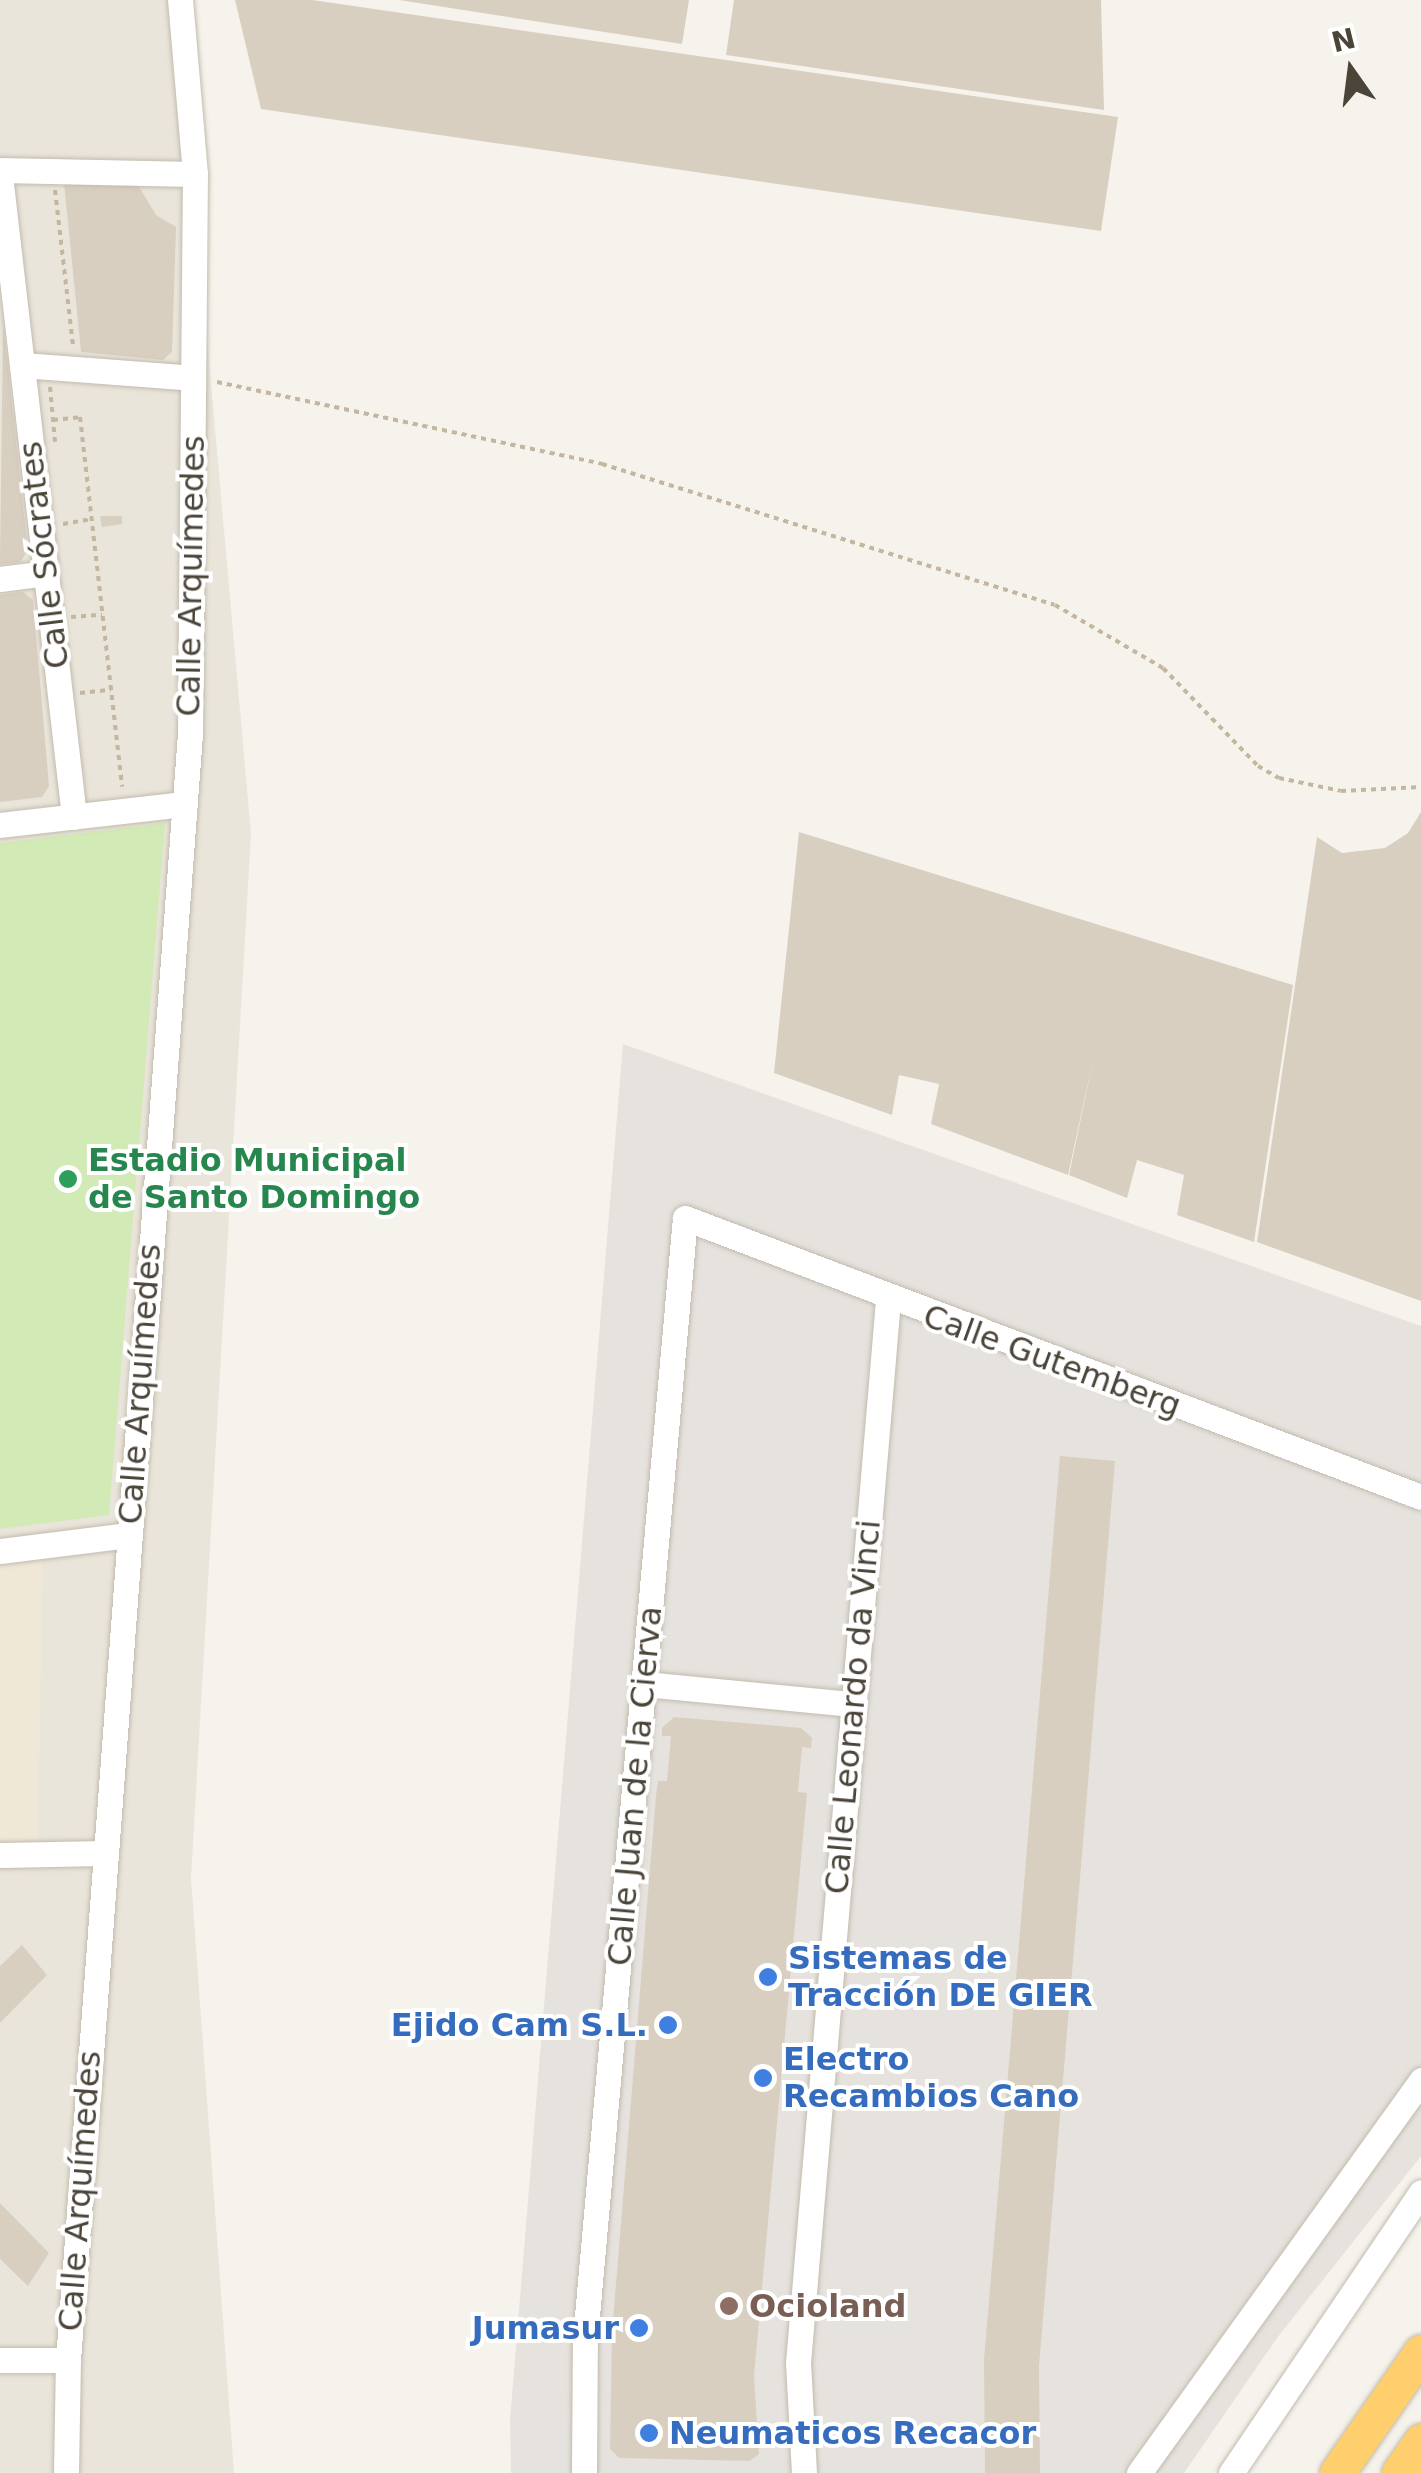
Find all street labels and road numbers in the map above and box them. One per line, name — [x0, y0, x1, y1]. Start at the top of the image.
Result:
street label: Calle Arquímedes — [169, 435, 213, 717]
street label: Calle Sócrates — [11, 439, 77, 671]
street label: Calle Arquímedes — [111, 1242, 169, 1526]
street label: Calle Gutemberg — [918, 1297, 1186, 1425]
street label: Calle Leonardo da Vinci — [818, 1518, 888, 1896]
street label: Calle Juan de la Cierva — [600, 1605, 670, 1967]
street label: Calle Arquímedes — [51, 2049, 109, 2333]

